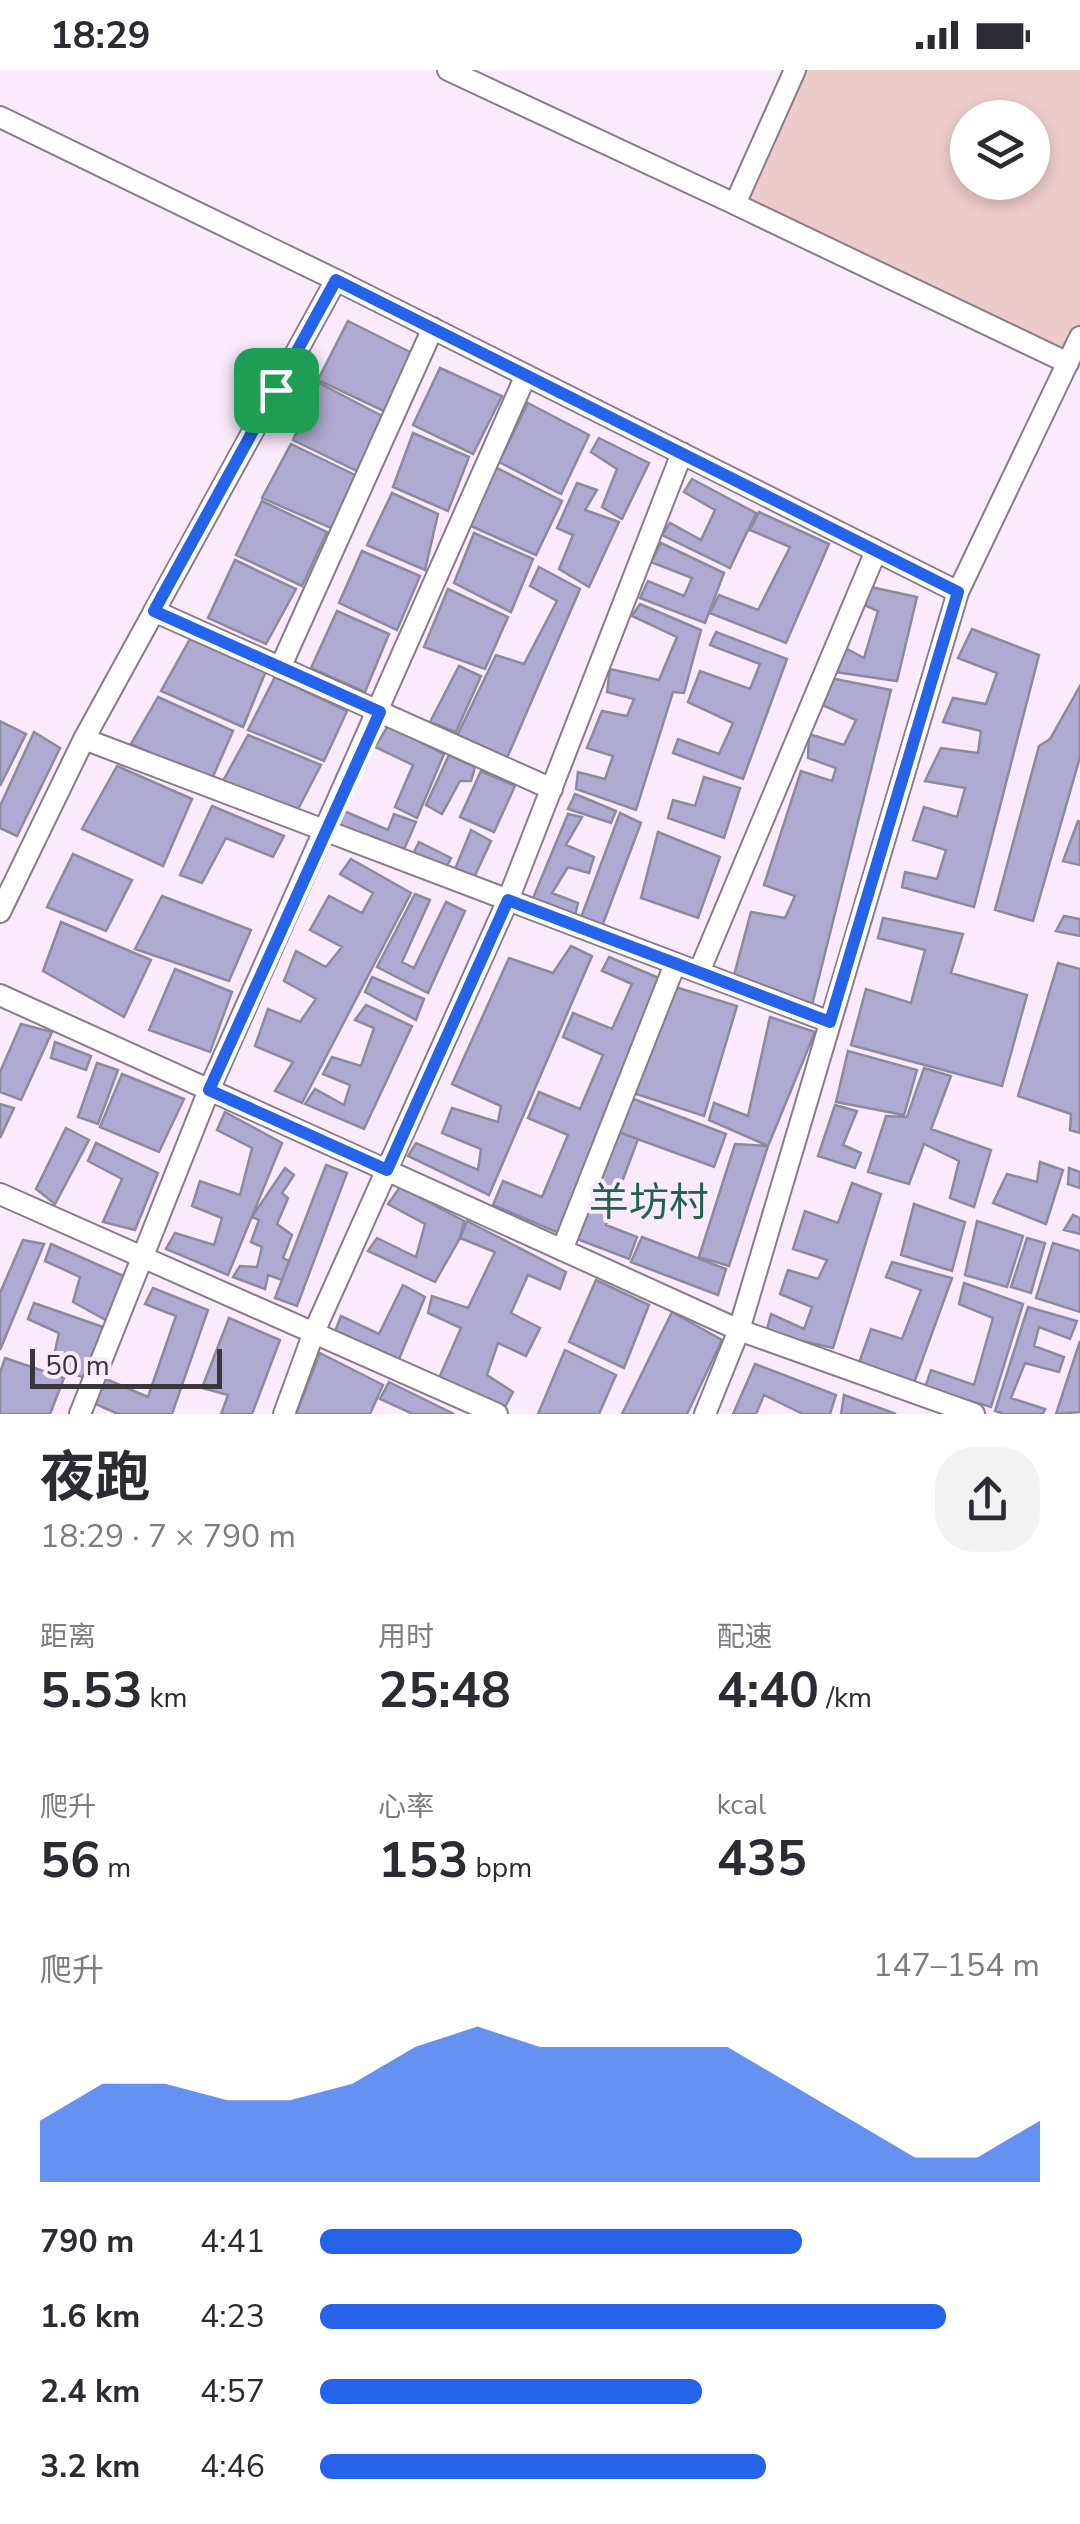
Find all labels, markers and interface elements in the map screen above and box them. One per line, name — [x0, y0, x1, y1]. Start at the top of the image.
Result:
text: 18:29 — [50, 10, 151, 61]
map controls — [950, 100, 1050, 200]
button: layers — [950, 100, 1050, 200]
pin — [234, 348, 319, 433]
icon: arrive — [249, 363, 304, 418]
district label: 羊坊村 — [589, 1176, 709, 1230]
scale bar — [30, 1344, 222, 1388]
text: 50 m — [45, 1347, 110, 1385]
text: 夜跑 — [40, 1440, 150, 1515]
button: share — [935, 1447, 1040, 1552]
text: 18:29 · 7 × 790 m — [40, 1515, 296, 1558]
text: 距离 — [40, 1618, 96, 1656]
text: 用时 — [378, 1618, 434, 1656]
text: 配速 — [717, 1618, 773, 1656]
text: 5.53 — [40, 1656, 142, 1725]
text: 25:48 — [378, 1656, 511, 1725]
text: 4:40 — [717, 1656, 819, 1725]
text: km — [142, 1679, 188, 1717]
text: /km — [819, 1679, 872, 1717]
text: kcal — [717, 1786, 766, 1824]
text: 爬升 — [40, 1788, 96, 1826]
text: 心率 — [378, 1788, 434, 1826]
text: 435 — [717, 1824, 807, 1893]
text: 56 — [40, 1826, 100, 1895]
text: 153 — [378, 1826, 468, 1895]
text: m — [100, 1849, 131, 1887]
text: bpm — [468, 1849, 532, 1887]
text: 147–154 m — [873, 1944, 1040, 1987]
text: 爬升 — [40, 1949, 104, 1992]
text: 790 m — [40, 2220, 134, 2263]
text: 4:41 — [200, 2220, 265, 2263]
text: 1.6 km — [40, 2295, 140, 2338]
text: 4:23 — [200, 2295, 265, 2338]
text: 2.4 km — [40, 2370, 140, 2413]
text: 4:57 — [200, 2370, 265, 2413]
text: 3.2 km — [40, 2445, 140, 2488]
text: 4:46 — [200, 2445, 265, 2488]

